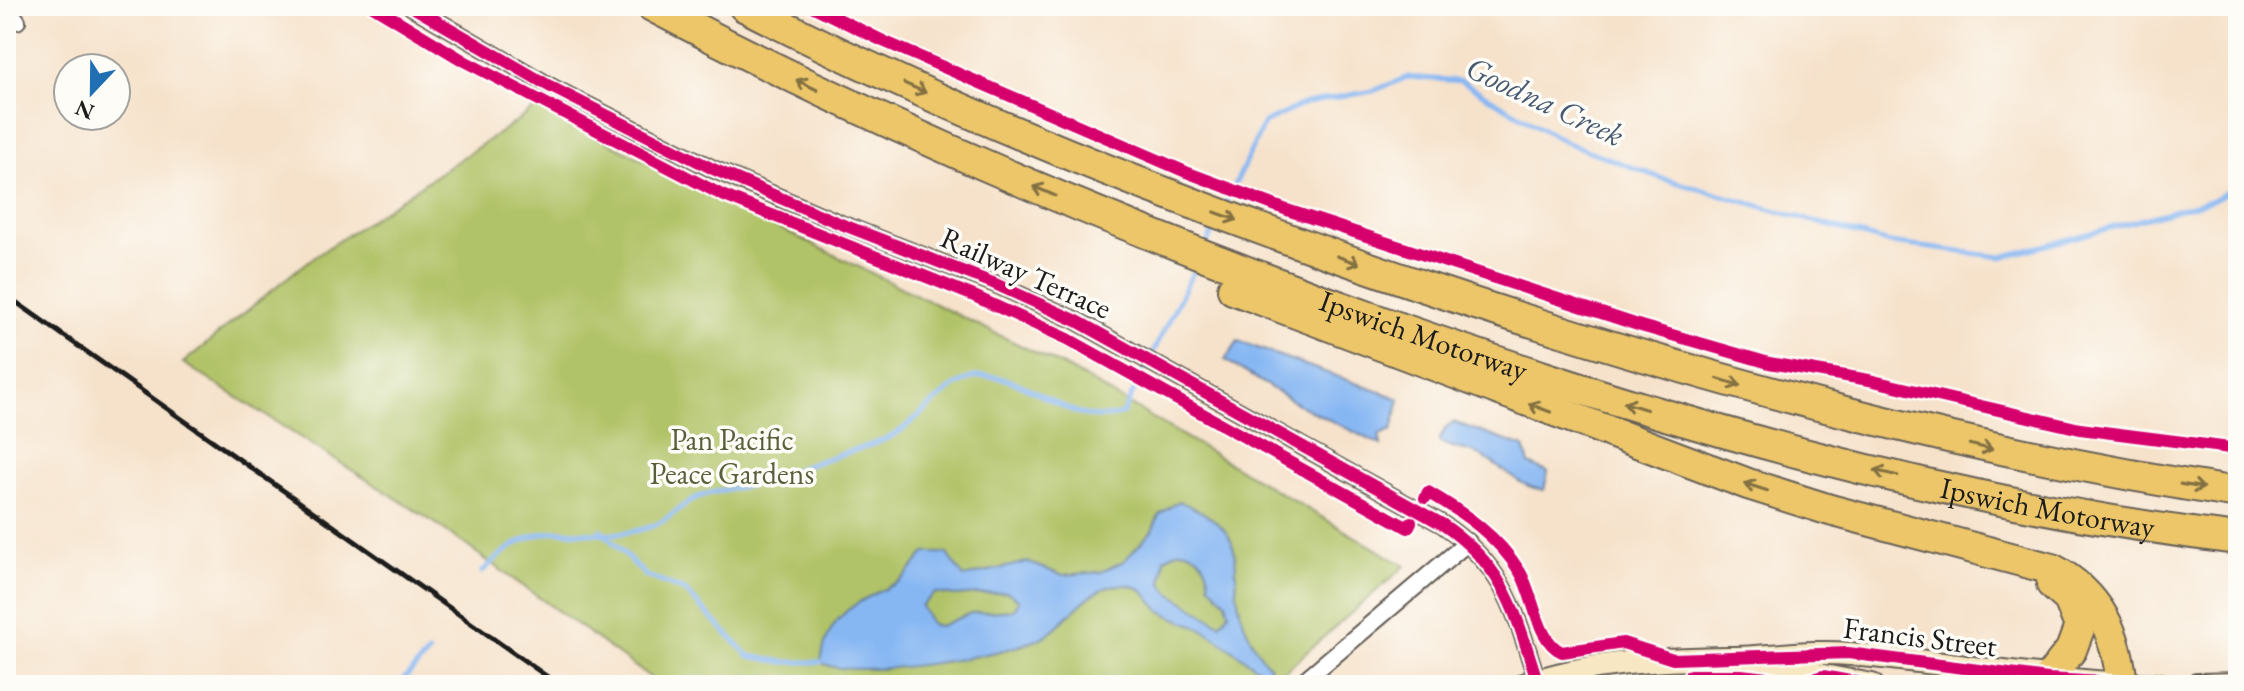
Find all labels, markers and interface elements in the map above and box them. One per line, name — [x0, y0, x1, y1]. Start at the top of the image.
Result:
water label: Goodna Creek — [1459, 46, 1631, 156]
north arrow — [52, 52, 132, 132]
one-way arrow — [795, 77, 819, 92]
one-way arrow — [903, 82, 927, 97]
text: N — [71, 93, 98, 127]
one-way arrow — [1032, 183, 1057, 197]
one-way arrow — [1213, 210, 1238, 224]
street label: Railway Terrace — [935, 218, 1118, 328]
one-way arrow — [1335, 254, 1360, 269]
street label: Ipswich Motorway — [1314, 281, 1534, 390]
one-way arrow — [1715, 375, 1741, 390]
one-way arrow — [1623, 398, 1649, 413]
one-way arrow — [1528, 400, 1553, 414]
park label: Pan Pacific Peace Gardens — [650, 420, 814, 493]
one-way arrow — [1967, 440, 1993, 455]
one-way arrow — [1874, 465, 1900, 480]
street label: Ipswich Motorway — [1937, 468, 2159, 547]
one-way arrow — [1744, 478, 1769, 493]
one-way arrow — [2179, 479, 2204, 494]
street label: Francis Street — [1841, 608, 2000, 665]

